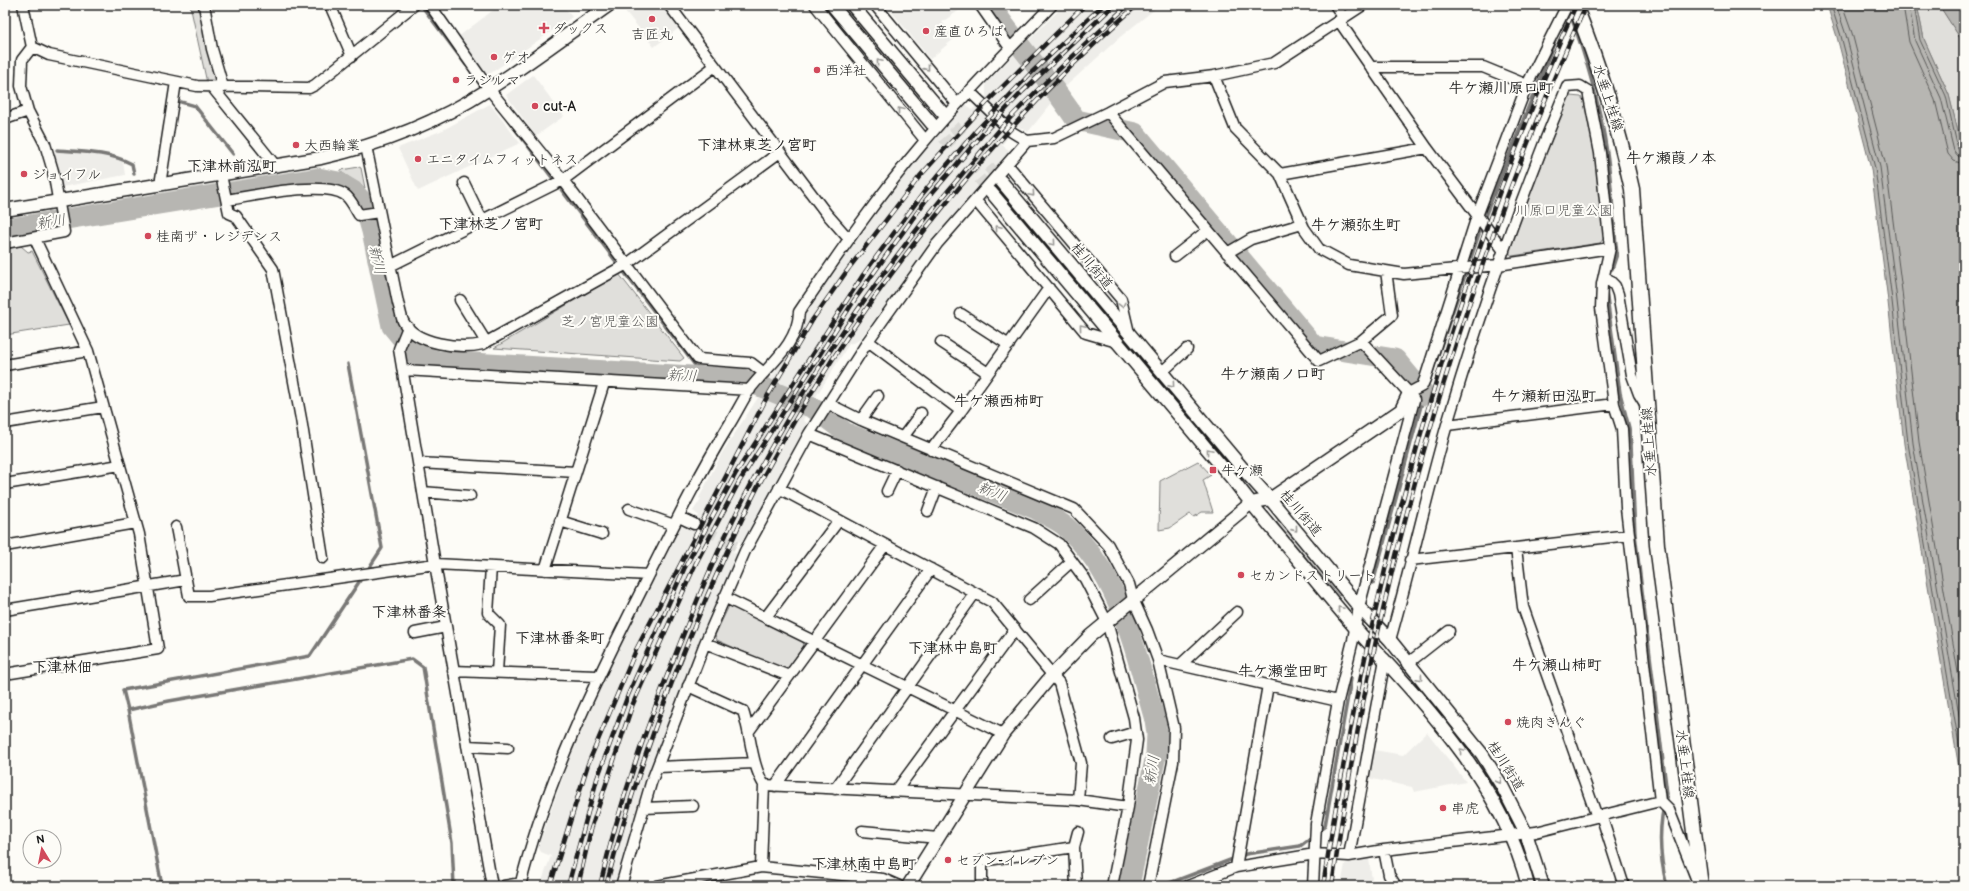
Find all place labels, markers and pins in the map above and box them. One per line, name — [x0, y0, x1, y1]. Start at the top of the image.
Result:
marker: 吉匠丸 — [647, 14, 657, 24]
place label: ダックス — [552, 20, 608, 37]
marker: ダックス — [539, 23, 549, 33]
place label: 産直ひろば — [934, 23, 1004, 40]
place label: 吉匠丸 — [631, 26, 673, 43]
marker: 産直ひろば — [921, 26, 931, 36]
place label: ゲオ — [502, 49, 530, 66]
marker: ゲオ — [489, 52, 499, 62]
place label: 西洋社 — [825, 62, 867, 79]
marker: 西洋社 — [812, 65, 822, 75]
place label: ラジルマ — [464, 72, 520, 89]
marker: ラジルマ — [451, 75, 461, 85]
place label: cut-A — [543, 98, 577, 115]
marker: cut-A — [530, 101, 540, 111]
place label: 大西輪業 — [304, 137, 360, 154]
marker: 大西輪業 — [291, 140, 301, 150]
place label: エニタイムフィットネス — [426, 151, 578, 168]
marker: エニタイムフィットネス — [413, 154, 423, 164]
place label: ジョイフル — [32, 166, 101, 183]
marker: ジョイフル — [19, 169, 29, 179]
place label: 桂南ザ・レジデンス — [156, 228, 282, 245]
marker: 桂南ザ・レジデンス — [143, 231, 153, 241]
place label: 牛ケ瀬 — [1221, 462, 1263, 479]
marker: 牛ケ瀬 — [1208, 465, 1218, 475]
place label: セカンドストリート — [1249, 567, 1376, 584]
marker: セカンドストリート — [1236, 570, 1246, 580]
place label: 焼肉きんぐ — [1516, 714, 1586, 731]
marker: 焼肉きんぐ — [1503, 717, 1513, 727]
place label: 串虎 — [1451, 800, 1479, 817]
marker: 串虎 — [1438, 803, 1448, 813]
place label: セブン-イレブン — [956, 852, 1059, 869]
marker: セブン-イレブン — [943, 855, 953, 865]

